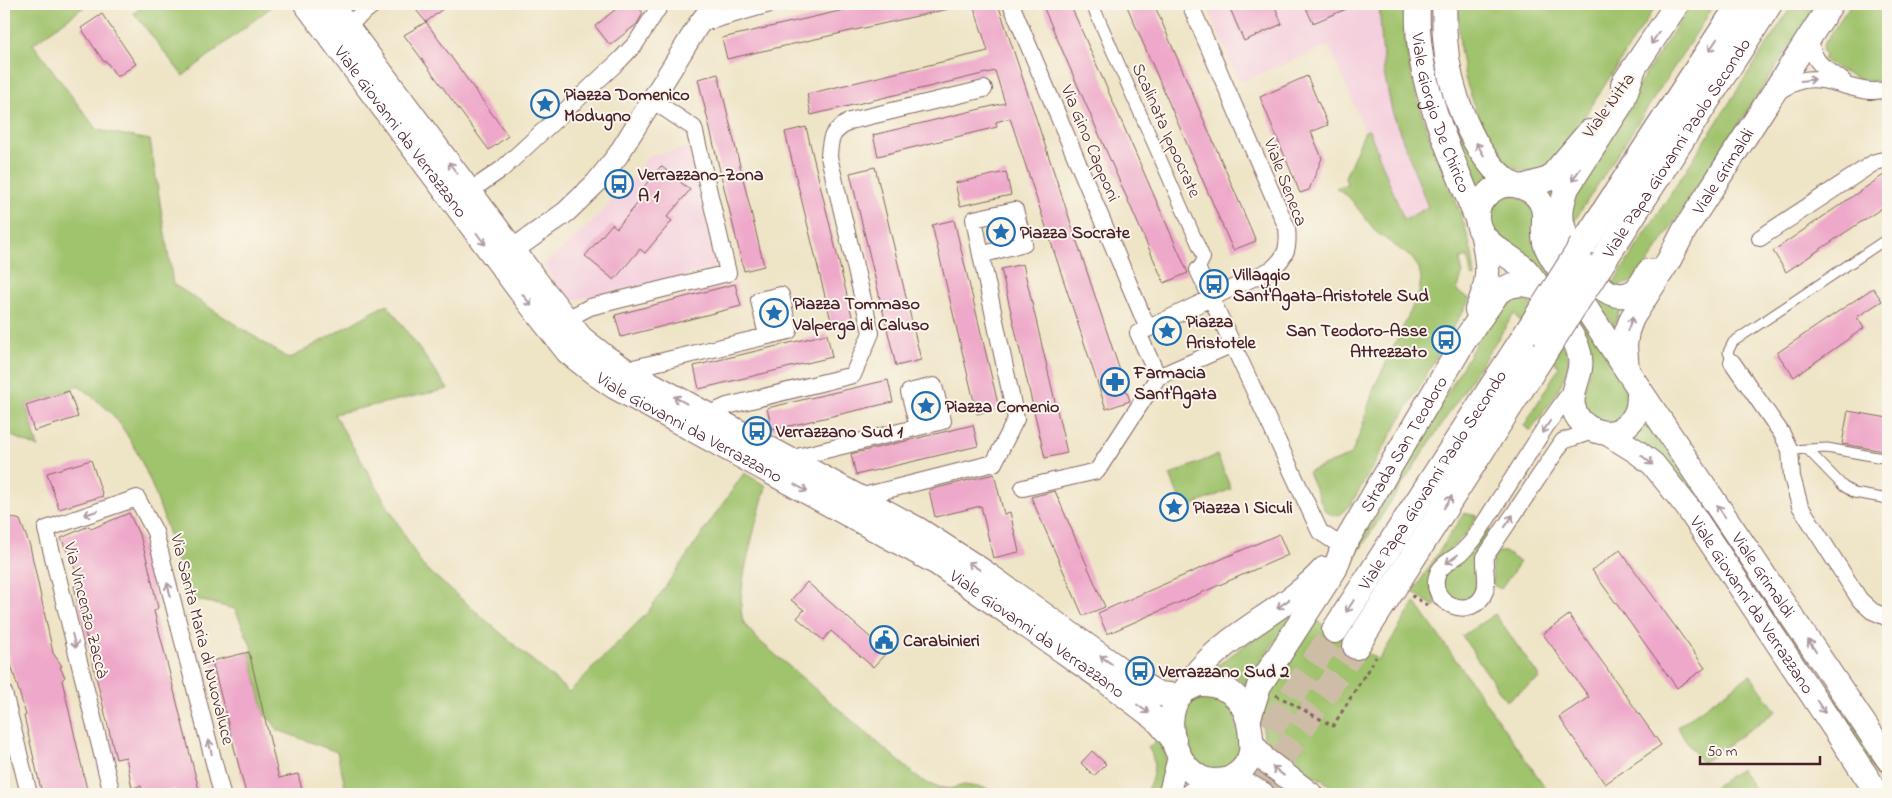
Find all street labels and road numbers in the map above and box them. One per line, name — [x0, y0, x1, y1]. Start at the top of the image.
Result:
street label: Viale Giorgio De Chirico — [1403, 31, 1476, 197]
street label: Viale Papa Giovanni Paolo Secondo — [1596, 34, 1759, 265]
street label: Viale Giovanni da Verrazzano — [326, 40, 472, 224]
street label: Scalinata Ippocrate — [1124, 59, 1207, 203]
street label: Viale Nitta — [1576, 68, 1642, 145]
street label: Via Gino Capponi — [1052, 80, 1125, 206]
street label: Viale Grimaldi — [1686, 124, 1762, 221]
street label: Viale Seneca — [1255, 134, 1313, 230]
street label: Viale Giovanni da Verrazzano — [589, 366, 786, 491]
street label: Viale Papa Giovanni Paolo Secondo — [1353, 366, 1515, 597]
street label: Strada San Teodoro — [1355, 372, 1456, 518]
street label: Viale Giovanni da Verrazzano — [1681, 511, 1819, 700]
street label: Viale Grimaldi — [1723, 527, 1800, 624]
street label: Via Santa Maria di Nuovaluce — [162, 530, 240, 749]
street label: Via Vincenzo Zaccà — [55, 539, 115, 681]
street label: Viale Giovanni da Verrazzano — [943, 564, 1129, 706]

